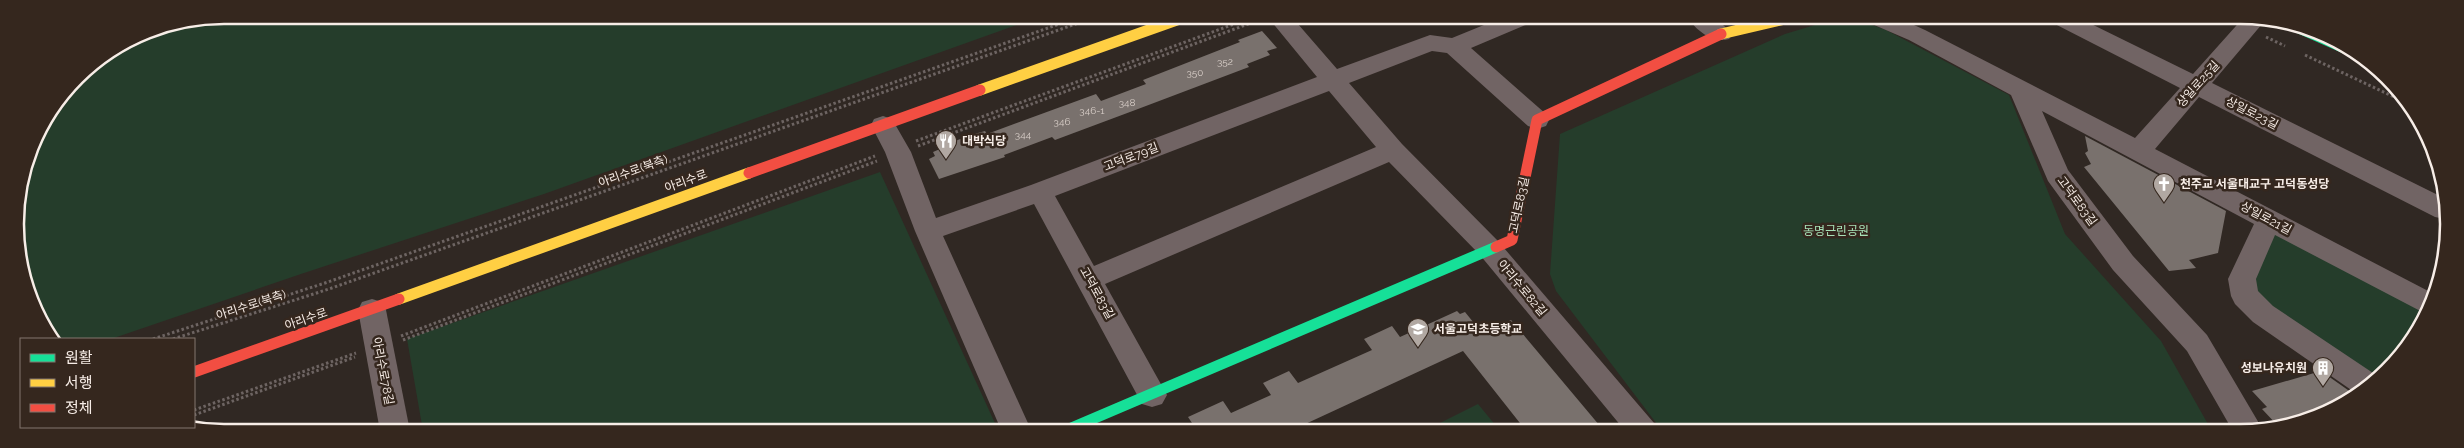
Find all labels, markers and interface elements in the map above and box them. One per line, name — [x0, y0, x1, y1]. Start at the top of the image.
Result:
house number: 352 — [1217, 56, 1233, 67]
street label: 상일로25길 — [2174, 58, 2222, 110]
house number: 350 — [1187, 67, 1203, 78]
street label: 상일로23길 — [2224, 94, 2280, 132]
house number: 348 — [1119, 97, 1135, 108]
house number: 346-1 — [1079, 105, 1105, 116]
house number: 346 — [1054, 116, 1070, 127]
restaurant icon: 대박식당 — [934, 129, 958, 160]
house number: 344 — [1015, 129, 1032, 140]
place label: 대박식당 — [962, 134, 1006, 148]
street label: 고덕로79길 — [1102, 140, 1160, 174]
street label: 아리수로(북측) — [596, 152, 670, 190]
street label: 아리수로 — [663, 167, 709, 195]
church icon: 천주교 서울대교구 고덕동성당 — [2152, 172, 2176, 203]
street label: 고덕로83길 — [2054, 174, 2100, 228]
street label: 고덕로83길 — [1506, 175, 1532, 235]
place label: 천주교 서울대교구 고덕동성당 — [2180, 177, 2329, 191]
street label: 상일로21길 — [2238, 199, 2294, 237]
park label: 동명근린공원 — [1803, 224, 1869, 238]
street label: 아리수로82길 — [1495, 257, 1549, 319]
street label: 고덕로83길 — [1077, 264, 1117, 322]
street label: 아리수로(북측) — [214, 287, 288, 323]
street label: 아리수로 — [283, 305, 329, 333]
school or university icon: 서울고덕초등학교 — [1406, 317, 1430, 348]
place label: 서울고덕초등학교 — [1434, 322, 1522, 336]
street label: 아리수로78길 — [370, 336, 396, 406]
legend — [20, 338, 195, 428]
text: 원활 — [65, 349, 93, 367]
building icon: 성보나유치원 — [2311, 356, 2335, 387]
place label: 성보나유치원 — [2241, 361, 2307, 375]
text: 서행 — [65, 374, 93, 392]
text: 정체 — [65, 399, 93, 417]

